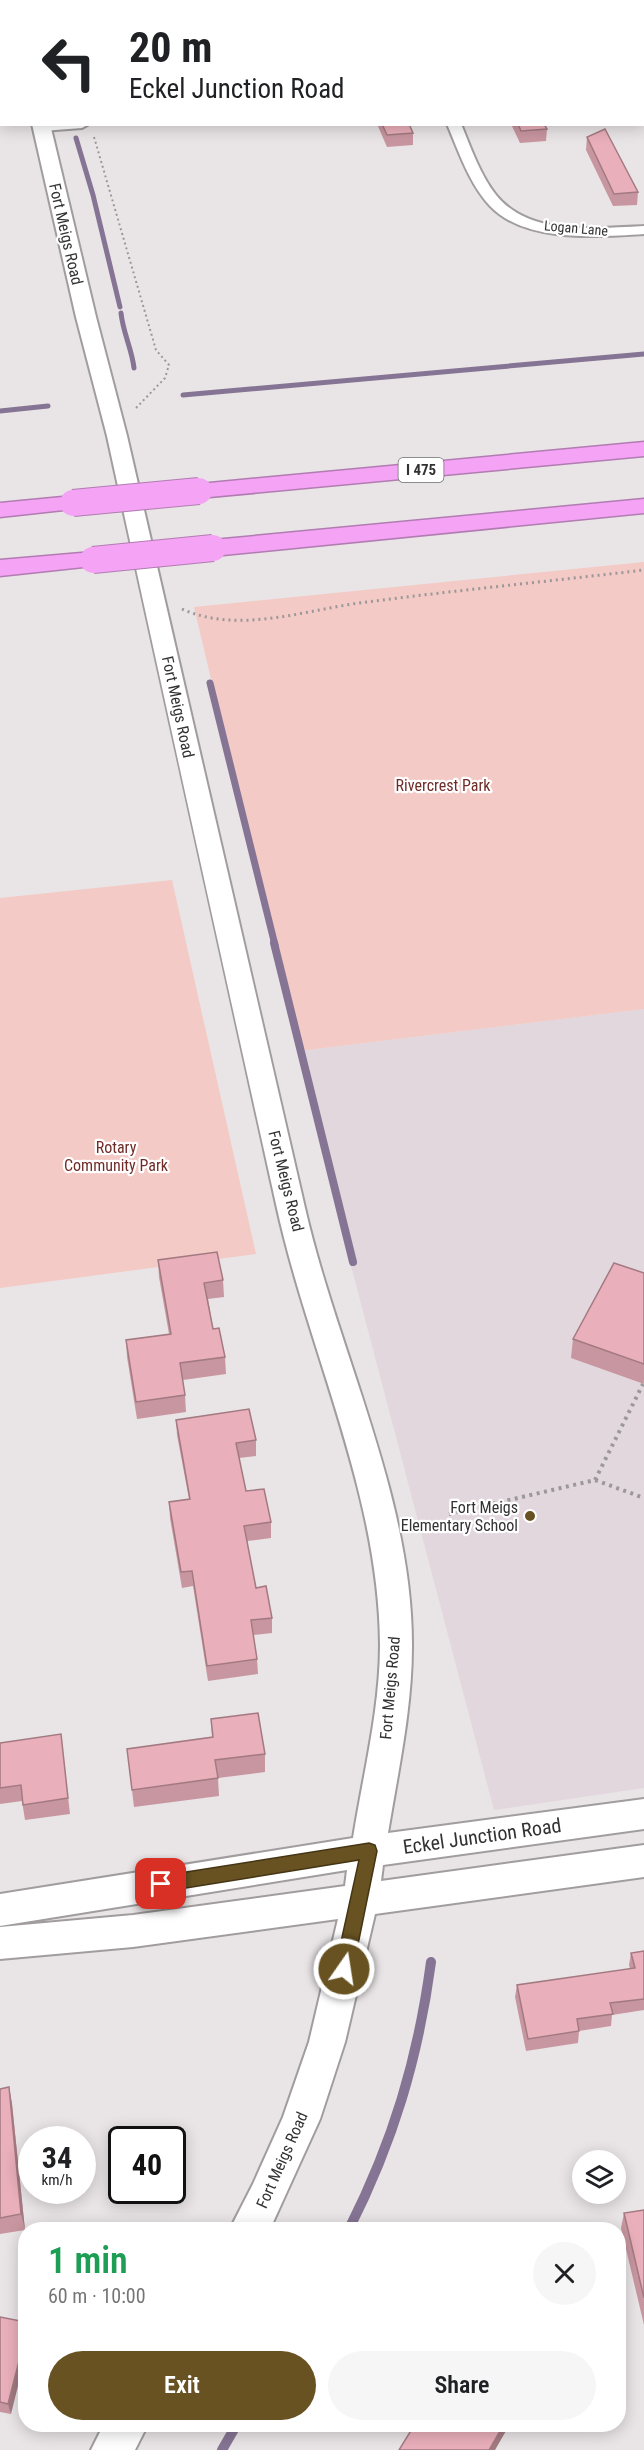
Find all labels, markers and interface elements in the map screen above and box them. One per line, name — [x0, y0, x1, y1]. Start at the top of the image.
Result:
text: 20 m — [129, 23, 212, 72]
icon: left — [30, 24, 108, 102]
text: Eckel Junction Road — [129, 73, 344, 105]
street label: Fort Meigs Road — [45, 181, 87, 287]
street label: Logan Lane — [543, 217, 609, 239]
road number: I 475 — [398, 458, 444, 482]
street label: Fort Meigs Road — [158, 654, 198, 760]
park label: Rivercrest Park — [396, 776, 491, 795]
street label: Fort Meigs Road — [264, 1128, 308, 1234]
park label: Rotary Community Park — [64, 1138, 169, 1175]
place label: Fort Meigs Elementary School — [401, 1498, 518, 1535]
marker: Fort Meigs Elementary School — [523, 1509, 537, 1523]
street label: Fort Meigs Road — [376, 1636, 404, 1740]
street label: Eckel Junction Road — [401, 1813, 563, 1859]
pin — [135, 1858, 186, 1909]
icon: arrive — [144, 1867, 177, 1900]
position arrow — [312, 1937, 376, 2001]
street label: Fort Meigs Road — [252, 2109, 312, 2211]
speed limit sign: 40 — [108, 2126, 186, 2204]
text: 34 — [42, 2140, 72, 2175]
map controls — [572, 2150, 626, 2204]
button: layers — [572, 2150, 626, 2204]
text: km/h — [42, 2171, 72, 2189]
text: 1 min — [48, 2240, 128, 2282]
button: close — [533, 2242, 596, 2305]
text: 60 m · 10:00 — [48, 2284, 146, 2308]
button: Exit — [48, 2351, 316, 2420]
button: Share — [328, 2351, 596, 2420]

